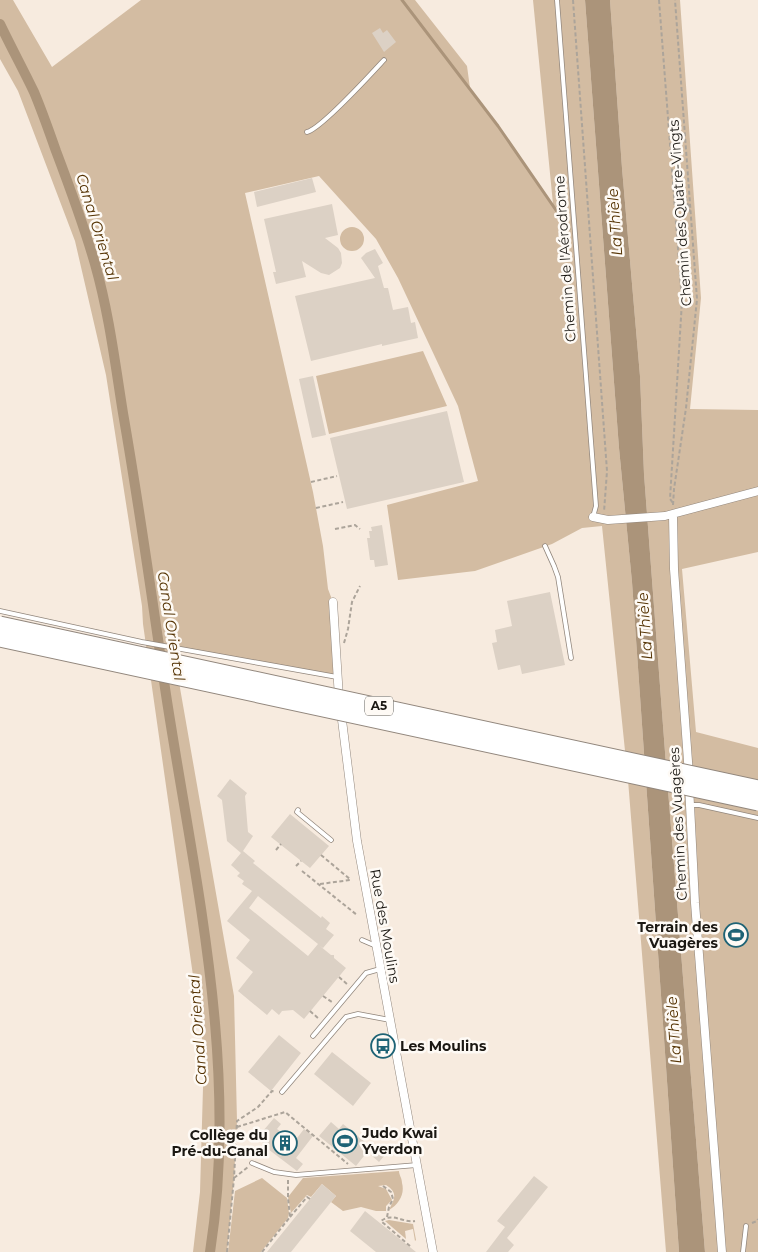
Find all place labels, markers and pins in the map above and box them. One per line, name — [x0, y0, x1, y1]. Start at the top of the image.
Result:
place label: Terrain des Vuagères — [637, 918, 719, 952]
sports icon: Terrain des Vuagères — [723, 922, 749, 948]
bus stop icon: Les Moulins — [370, 1033, 396, 1059]
place label: Les Moulins — [400, 1037, 487, 1055]
place label: Judo Kwai Yverdon — [361, 1124, 438, 1158]
place label: Collège du Pré-du-Canal — [171, 1126, 268, 1160]
sports icon: Judo Kwai Yverdon — [332, 1128, 358, 1154]
building icon: Collège du Pré-du-Canal — [272, 1130, 298, 1156]

